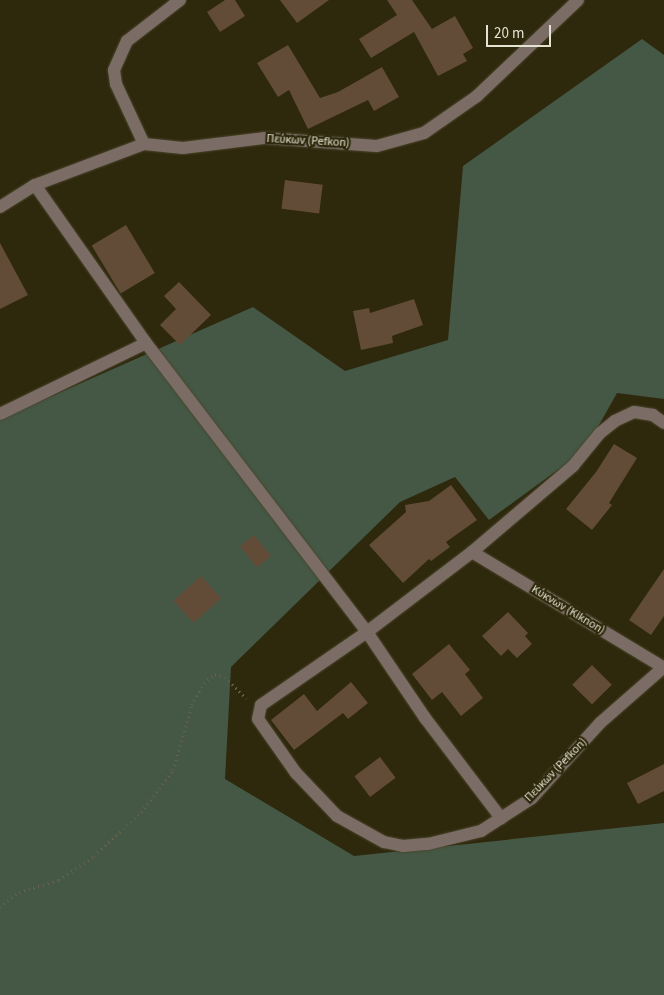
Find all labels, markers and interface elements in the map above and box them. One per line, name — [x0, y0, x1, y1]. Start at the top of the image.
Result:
scale bar — [489, 15, 554, 47]
text: 20 m — [494, 23, 524, 44]
street label: Πεύκων (Pefkon) — [266, 132, 350, 150]
street label: Κύκνων (Kiknon) — [529, 582, 607, 638]
street label: Πεύκων (Pefkon) — [522, 735, 590, 805]

